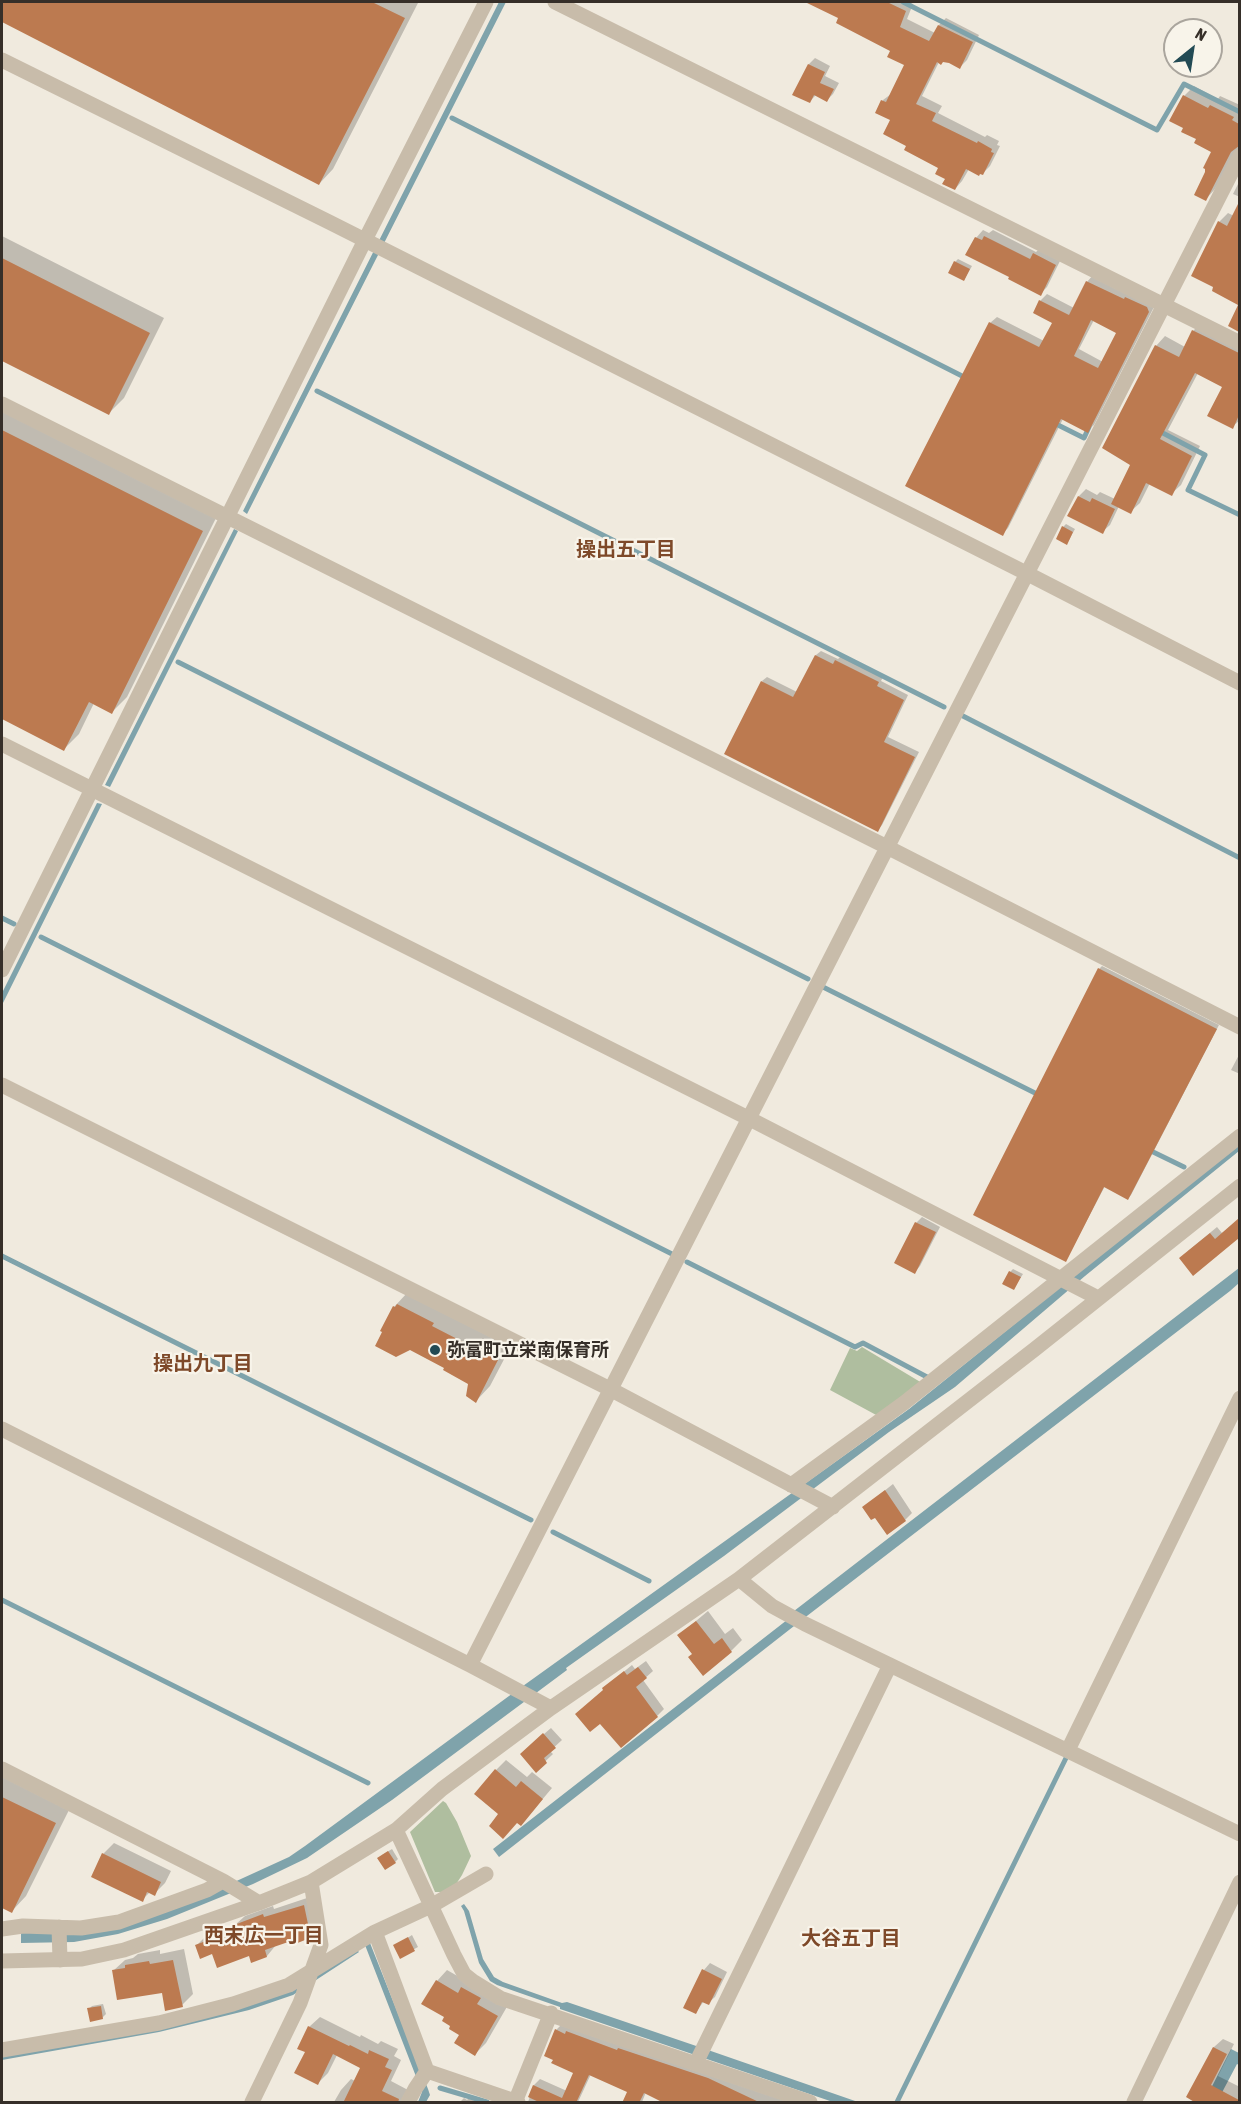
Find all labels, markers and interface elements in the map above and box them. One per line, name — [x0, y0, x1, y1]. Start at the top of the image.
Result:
north arrow — [1163, 18, 1223, 78]
text: N — [1192, 24, 1210, 44]
district label: 操出五丁目 — [576, 538, 676, 562]
place label: 弥富町立栄南保育所 — [447, 1339, 609, 1361]
marker: 弥富町立栄南保育所 — [428, 1343, 442, 1357]
district label: 操出九丁目 — [153, 1352, 253, 1376]
district label: 西末広一丁目 — [204, 1924, 324, 1948]
district label: 大谷五丁目 — [801, 1927, 901, 1951]

